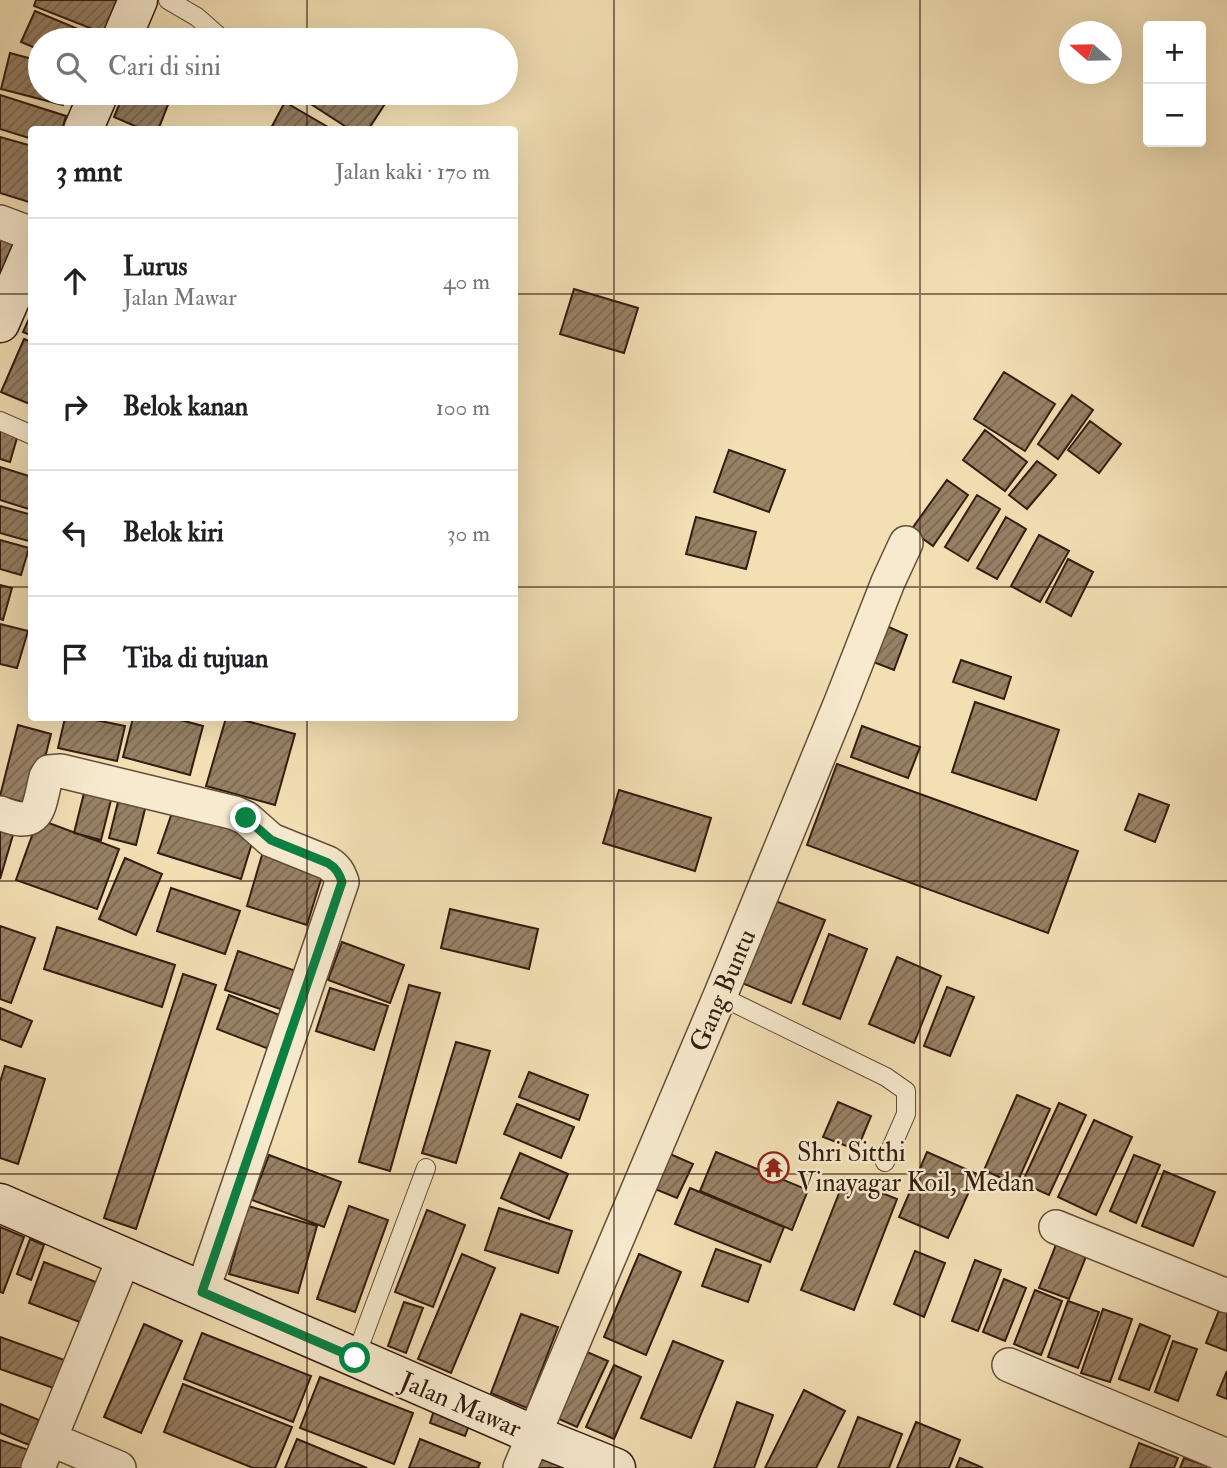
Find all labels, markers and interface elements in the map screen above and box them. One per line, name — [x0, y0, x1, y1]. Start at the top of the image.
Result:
north arrow — [1059, 21, 1122, 84]
map controls — [1143, 21, 1206, 147]
button: + — [1143, 21, 1206, 84]
search box — [28, 28, 518, 105]
icon: search — [52, 48, 90, 86]
text: Cari di sini — [108, 51, 221, 83]
button: − — [1143, 84, 1206, 147]
text: 3 mnt — [56, 153, 122, 190]
text: Jalan kaki · 170 m — [335, 157, 490, 186]
text: Lurus — [123, 251, 187, 283]
icon: ahead — [56, 262, 94, 300]
text: 40 m — [443, 267, 490, 296]
text: Jalan Mawar — [123, 283, 237, 312]
icon: right — [56, 388, 94, 426]
text: Belok kanan — [123, 391, 248, 423]
text: 100 m — [436, 393, 490, 422]
icon: left — [56, 514, 94, 552]
text: Belok kiri — [123, 517, 224, 549]
text: 30 m — [447, 519, 490, 548]
icon: arrive — [56, 640, 94, 678]
text: Tiba di tujuan — [123, 643, 268, 675]
route end — [230, 802, 261, 833]
street label: Gang Buntu — [683, 924, 763, 1056]
place label: Shri Sitthi Vinayagar Koil, Medan — [797, 1137, 1035, 1199]
temple icon: Shri Sitthi Vinayagar Koil, Medan — [757, 1150, 791, 1184]
route start — [339, 1342, 370, 1373]
street label: Jalan Mawar — [394, 1365, 526, 1445]

